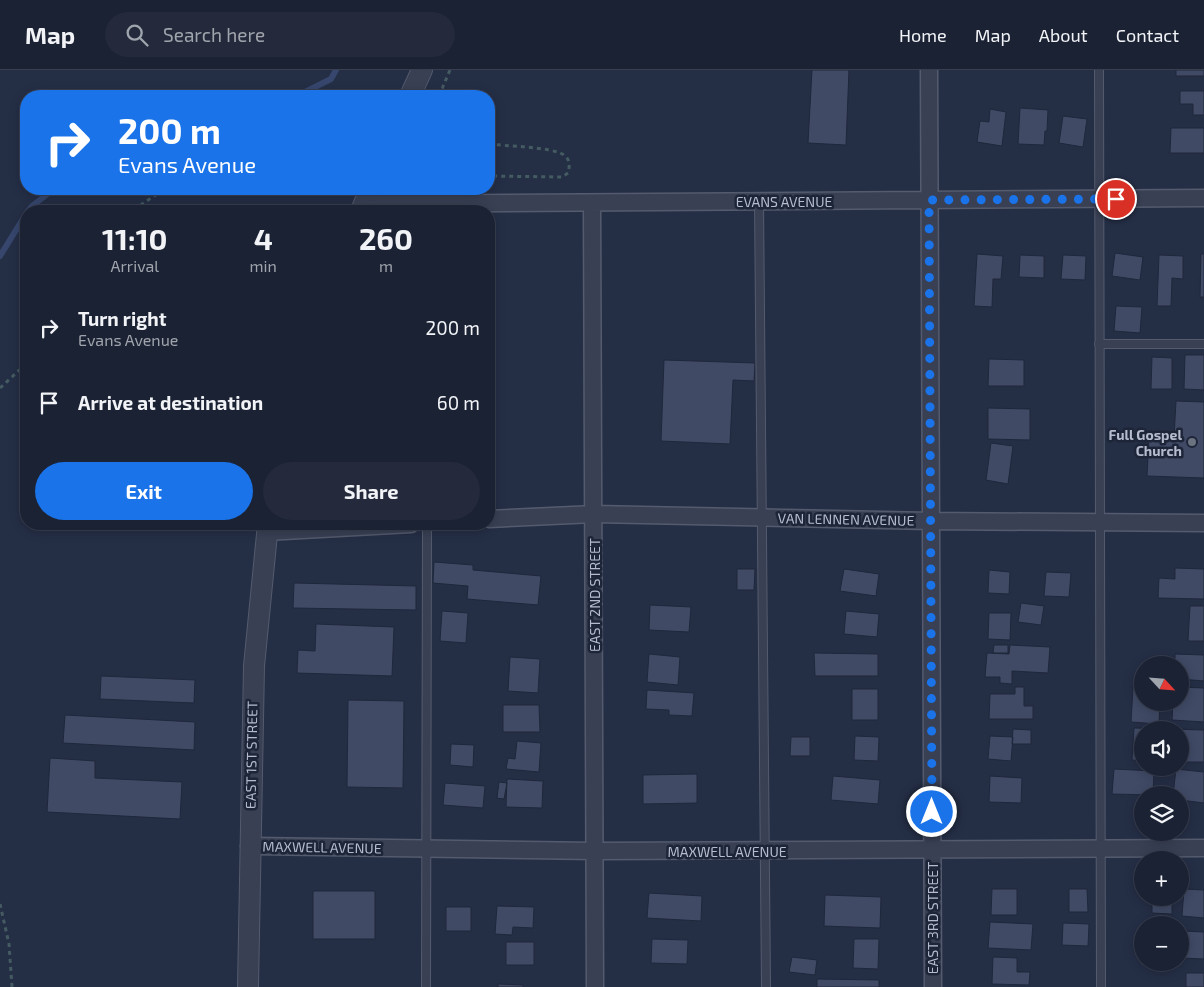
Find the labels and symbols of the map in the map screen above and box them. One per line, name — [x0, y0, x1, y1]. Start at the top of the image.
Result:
pin — [1095, 178, 1137, 220]
street label: EVANS AVENUE — [736, 193, 833, 210]
place label: Full Gospel Church — [1109, 426, 1182, 459]
marker: Full Gospel Church — [1186, 436, 1198, 448]
street label: VAN LENNEN AVENUE — [778, 509, 915, 529]
street label: EAST 2ND STREET — [586, 538, 603, 652]
north arrow — [1134, 656, 1189, 711]
street label: EAST 1ST STREET — [242, 701, 260, 809]
position arrow — [905, 785, 957, 837]
street label: MAXWELL AVENUE — [262, 837, 382, 857]
street label: MAXWELL AVENUE — [667, 843, 787, 860]
street label: EAST 3RD STREET — [924, 862, 941, 974]

